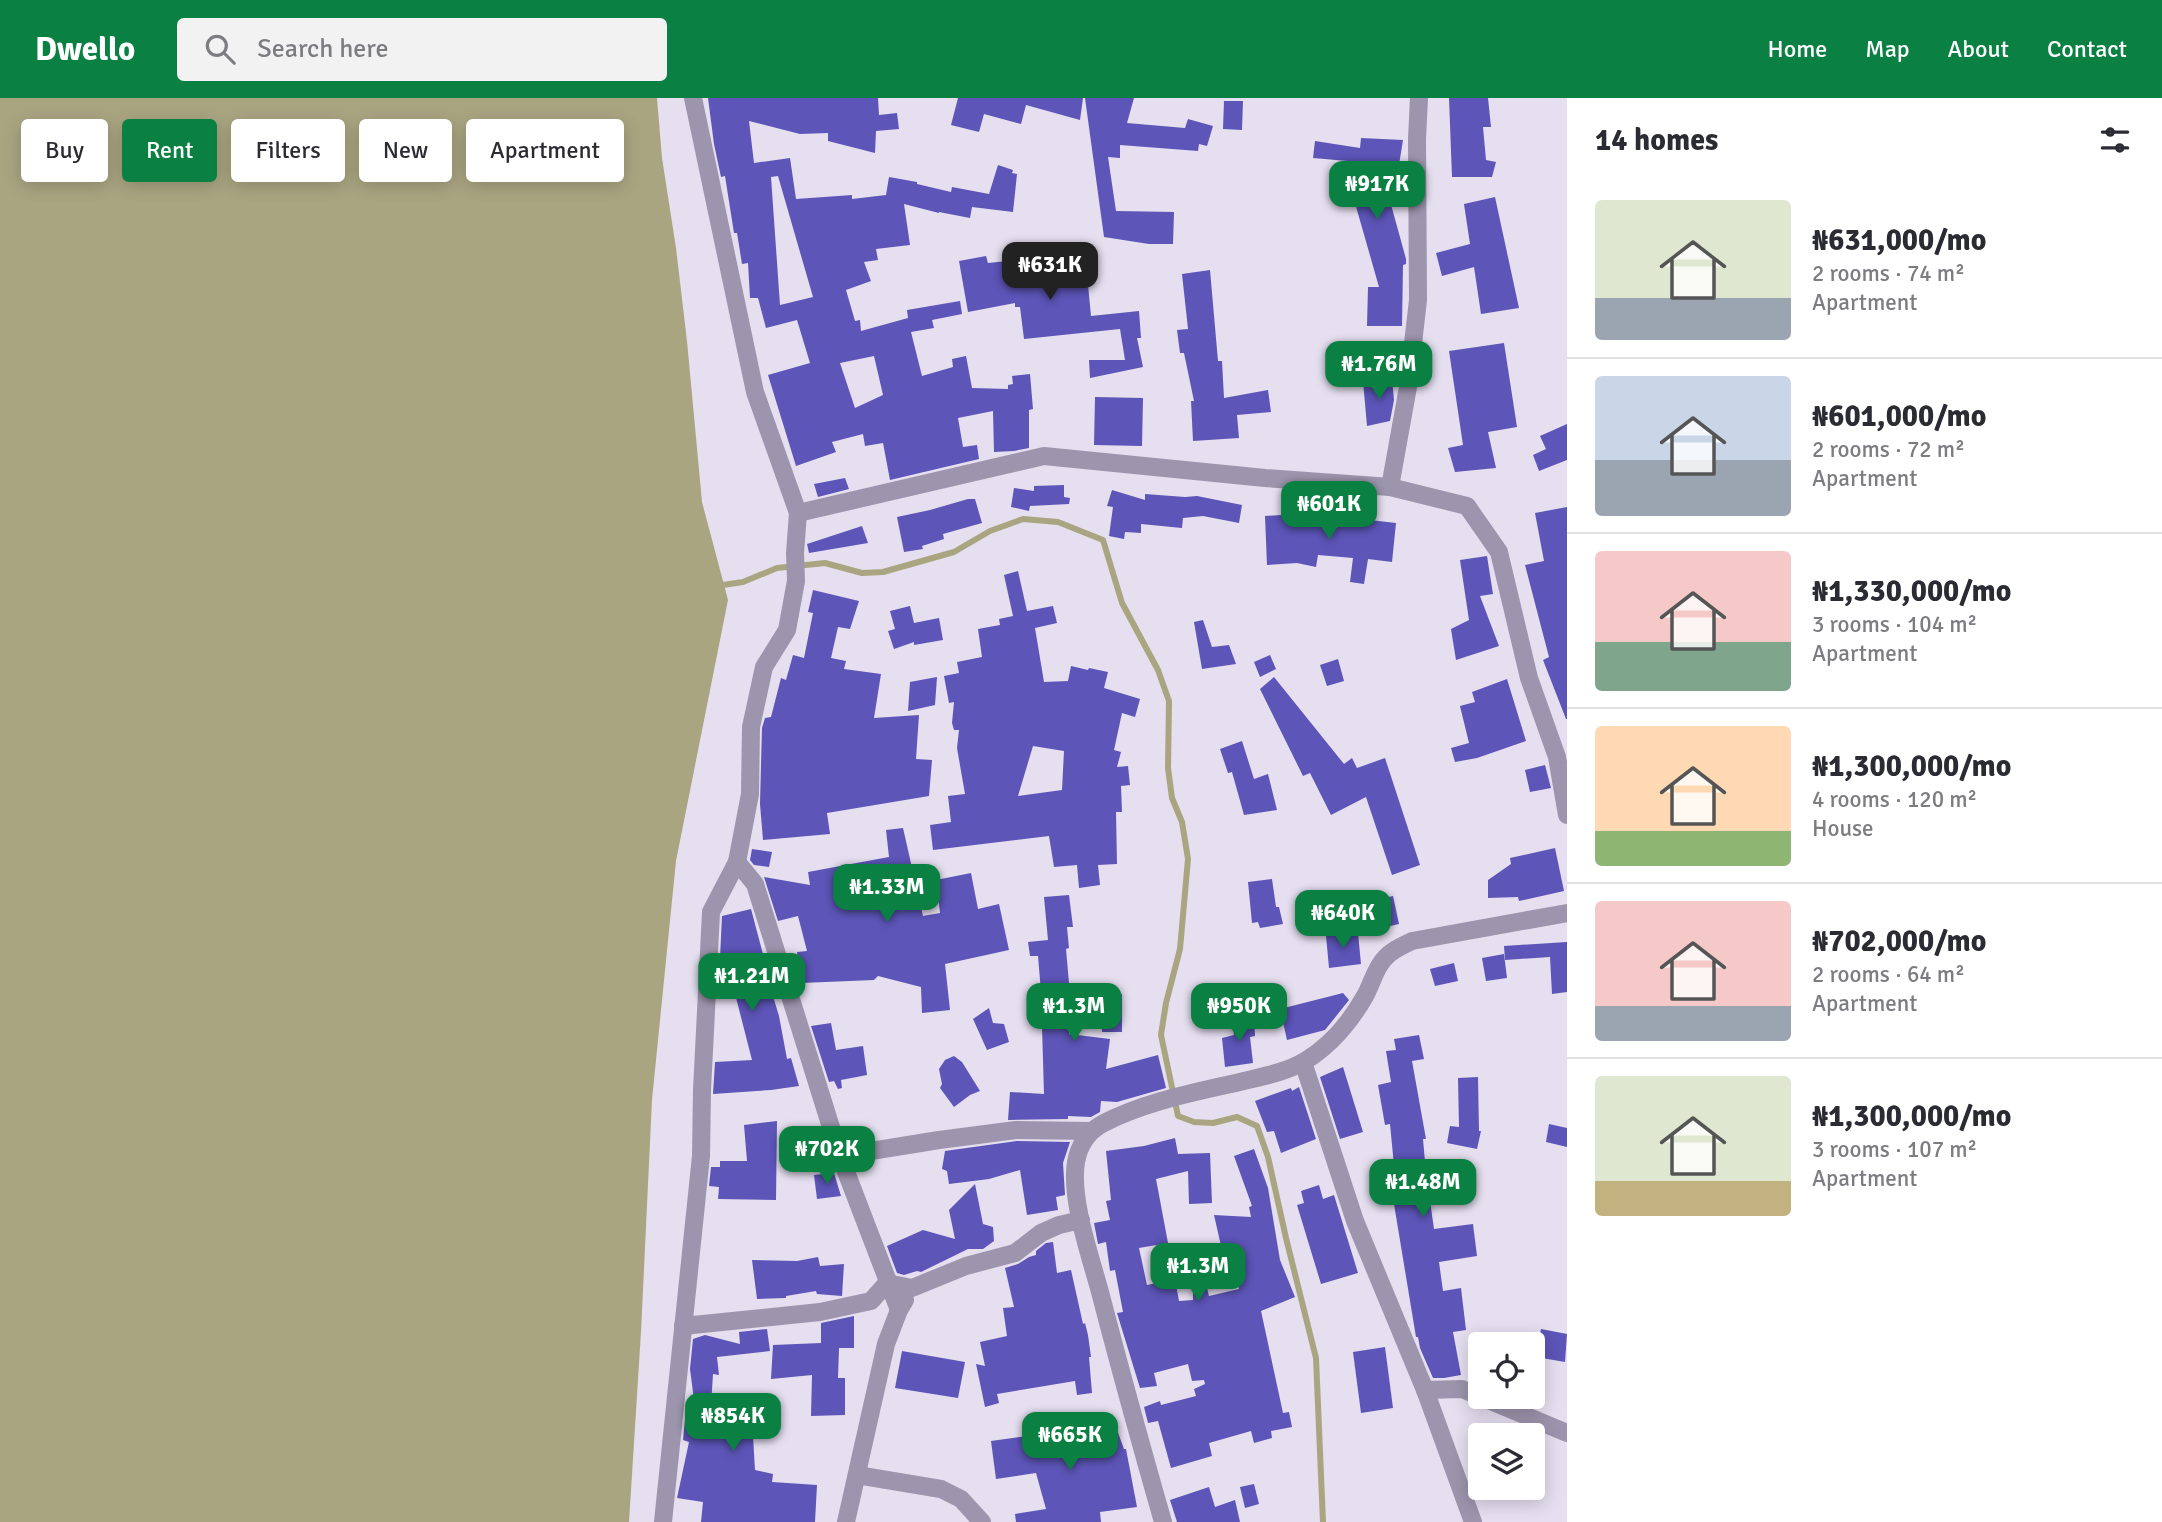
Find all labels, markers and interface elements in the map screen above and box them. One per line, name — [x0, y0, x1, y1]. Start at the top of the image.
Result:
search box — [177, 18, 667, 81]
text: Dwello — [35, 29, 135, 70]
icon: search — [201, 30, 239, 68]
text: Search here — [257, 33, 388, 65]
text: Home — [1767, 34, 1827, 64]
text: Map — [1865, 34, 1910, 64]
text: About — [1948, 34, 2009, 64]
text: Contact — [2047, 34, 2127, 64]
chip: Buy — [21, 119, 108, 182]
chip: Rent — [122, 119, 217, 182]
chip: Filters — [231, 119, 345, 182]
chip: New — [359, 119, 452, 182]
chip: Apartment — [466, 119, 624, 182]
icon: filters — [2096, 121, 2134, 159]
text: 14 homes — [1595, 122, 1718, 159]
pin: ₦917K — [1328, 162, 1426, 221]
text: ₦917K — [1345, 169, 1409, 198]
text: ₦631,000/mo — [1812, 222, 1986, 259]
icon: home — [1651, 228, 1735, 312]
pin: ₦631K — [1001, 242, 1099, 302]
text: ₦631K — [1018, 250, 1082, 279]
text: 2 rooms · 74 m² — [1812, 259, 1965, 288]
text: Apartment — [1812, 288, 1917, 317]
pin: ₦1.76M — [1322, 342, 1436, 401]
text: ₦1.76M — [1341, 349, 1417, 378]
text: ₦601,000/mo — [1812, 398, 1986, 435]
icon: home — [1651, 404, 1735, 488]
text: 2 rooms · 72 m² — [1812, 435, 1965, 464]
text: Apartment — [1812, 464, 1917, 493]
pin: ₦601K — [1280, 482, 1378, 541]
text: ₦601K — [1297, 489, 1361, 518]
text: ₦1,330,000/mo — [1812, 573, 2011, 610]
icon: home — [1651, 579, 1735, 663]
text: 3 rooms · 104 m² — [1812, 610, 1977, 639]
text: Apartment — [1812, 639, 1917, 668]
text: ₦1,300,000/mo — [1812, 748, 2011, 785]
icon: home — [1651, 754, 1735, 838]
text: 4 rooms · 120 m² — [1812, 785, 1977, 814]
text: House — [1812, 814, 1874, 843]
pin: ₦1.33M — [830, 864, 944, 924]
text: ₦1.33M — [849, 872, 925, 901]
pin: ₦640K — [1294, 890, 1392, 950]
text: ₦640K — [1311, 898, 1375, 927]
text: ₦702,000/mo — [1812, 923, 1986, 960]
icon: home — [1651, 929, 1735, 1013]
pin: ₦1.21M — [695, 954, 809, 1013]
text: 2 rooms · 64 m² — [1812, 960, 1965, 989]
text: ₦1.21M — [714, 961, 790, 990]
pin: ₦1.3M — [1025, 984, 1123, 1043]
pin: ₦950K — [1190, 984, 1288, 1043]
text: Apartment — [1812, 989, 1917, 1018]
text: ₦1.3M — [1042, 991, 1106, 1020]
text: ₦950K — [1207, 991, 1271, 1020]
text: ₦1,300,000/mo — [1812, 1098, 2011, 1135]
icon: home — [1651, 1104, 1735, 1188]
pin: ₦702K — [778, 1126, 876, 1186]
text: ₦702K — [795, 1134, 859, 1163]
text: 3 rooms · 107 m² — [1812, 1135, 1977, 1164]
pin: ₦1.48M — [1366, 1160, 1480, 1219]
text: Apartment — [1812, 1164, 1917, 1193]
text: ₦1.48M — [1385, 1167, 1461, 1196]
pin: ₦1.3M — [1149, 1244, 1247, 1303]
text: ₦1.3M — [1166, 1251, 1230, 1280]
map controls — [1468, 1332, 1545, 1500]
button: locate — [1468, 1332, 1545, 1409]
pin: ₦854K — [684, 1394, 782, 1453]
text: ₦854K — [701, 1401, 765, 1430]
pin: ₦665K — [1021, 1412, 1119, 1472]
text: ₦665K — [1038, 1420, 1102, 1449]
button: layers — [1468, 1423, 1545, 1500]

